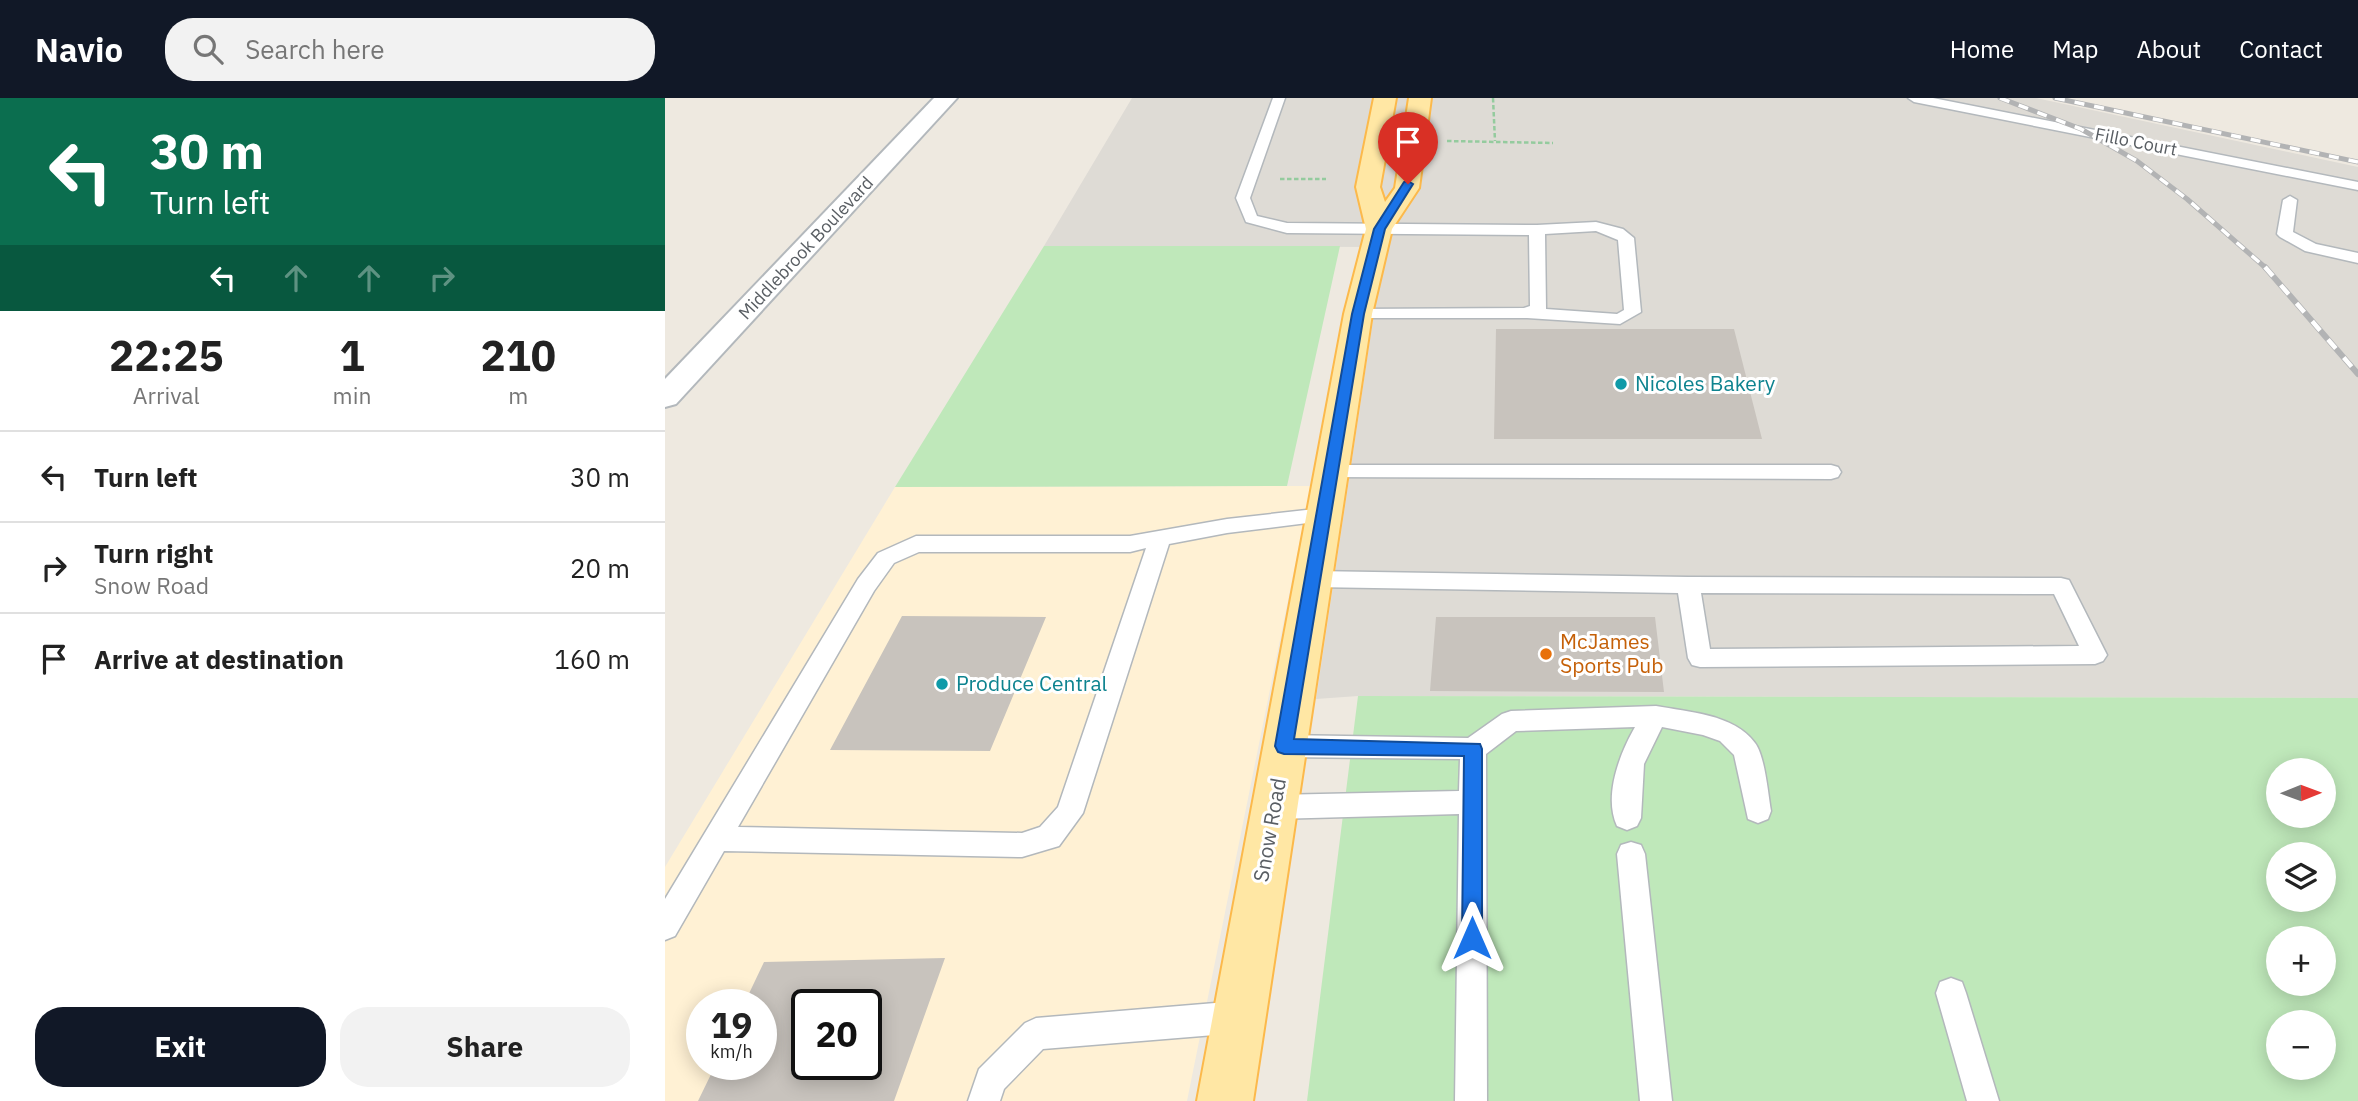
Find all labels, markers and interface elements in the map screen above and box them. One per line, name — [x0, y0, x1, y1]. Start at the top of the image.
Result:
search box — [165, 18, 655, 81]
text: Navio — [35, 28, 123, 71]
icon: search — [189, 30, 227, 68]
text: Search here — [245, 32, 385, 66]
text: Home — [1950, 33, 2014, 65]
text: Map — [2052, 33, 2098, 65]
text: About — [2136, 33, 2201, 65]
text: Contact — [2239, 33, 2323, 65]
pin — [1378, 112, 1438, 184]
text: 30 m — [150, 119, 264, 182]
street label: Fillo Court — [2093, 122, 2179, 161]
icon: arrive — [1389, 123, 1427, 161]
icon: left — [35, 126, 126, 217]
street label: Middlebrook Boulevard — [733, 171, 878, 324]
text: Turn left — [150, 181, 270, 223]
icon: left — [204, 259, 242, 297]
icon: ahead — [277, 259, 315, 297]
icon: ahead — [350, 259, 388, 297]
icon: right — [423, 259, 461, 297]
text: 22:25 — [109, 328, 224, 383]
text: 1 — [339, 328, 365, 383]
text: 210 — [480, 328, 556, 383]
place label: Nicoles Bakery — [1635, 369, 1776, 397]
marker: Nicoles Bakery — [1613, 376, 1629, 392]
text: Arrival — [133, 380, 200, 410]
text: min — [333, 380, 371, 410]
text: m — [508, 380, 528, 410]
icon: left — [35, 458, 73, 496]
text: Turn left — [94, 460, 197, 494]
text: 30 m — [570, 460, 630, 494]
text: Turn right — [94, 536, 213, 570]
icon: right — [35, 549, 73, 587]
text: 20 m — [570, 551, 630, 585]
text: Snow Road — [94, 570, 209, 600]
place label: McJames Sports Pub — [1560, 627, 1663, 679]
icon: arrive — [35, 640, 73, 678]
text: Arrive at destination — [94, 642, 344, 676]
text: 160 m — [554, 642, 630, 676]
marker: McJames Sports Pub — [1538, 646, 1554, 662]
place label: Produce Central — [956, 669, 1108, 697]
marker: Produce Central — [934, 676, 950, 692]
north arrow — [2266, 758, 2336, 828]
map controls — [2266, 758, 2336, 1080]
street label: Snow Road — [1246, 776, 1292, 884]
button: layers — [2266, 842, 2336, 912]
position arrow — [1435, 901, 1509, 975]
button: + — [2266, 926, 2336, 996]
speed limit sign: 20 — [791, 989, 882, 1080]
text: 19 — [710, 1002, 753, 1048]
button: Exit — [35, 1007, 326, 1087]
button: Share — [340, 1007, 630, 1087]
button: − — [2266, 1010, 2336, 1080]
text: km/h — [710, 1040, 753, 1063]

